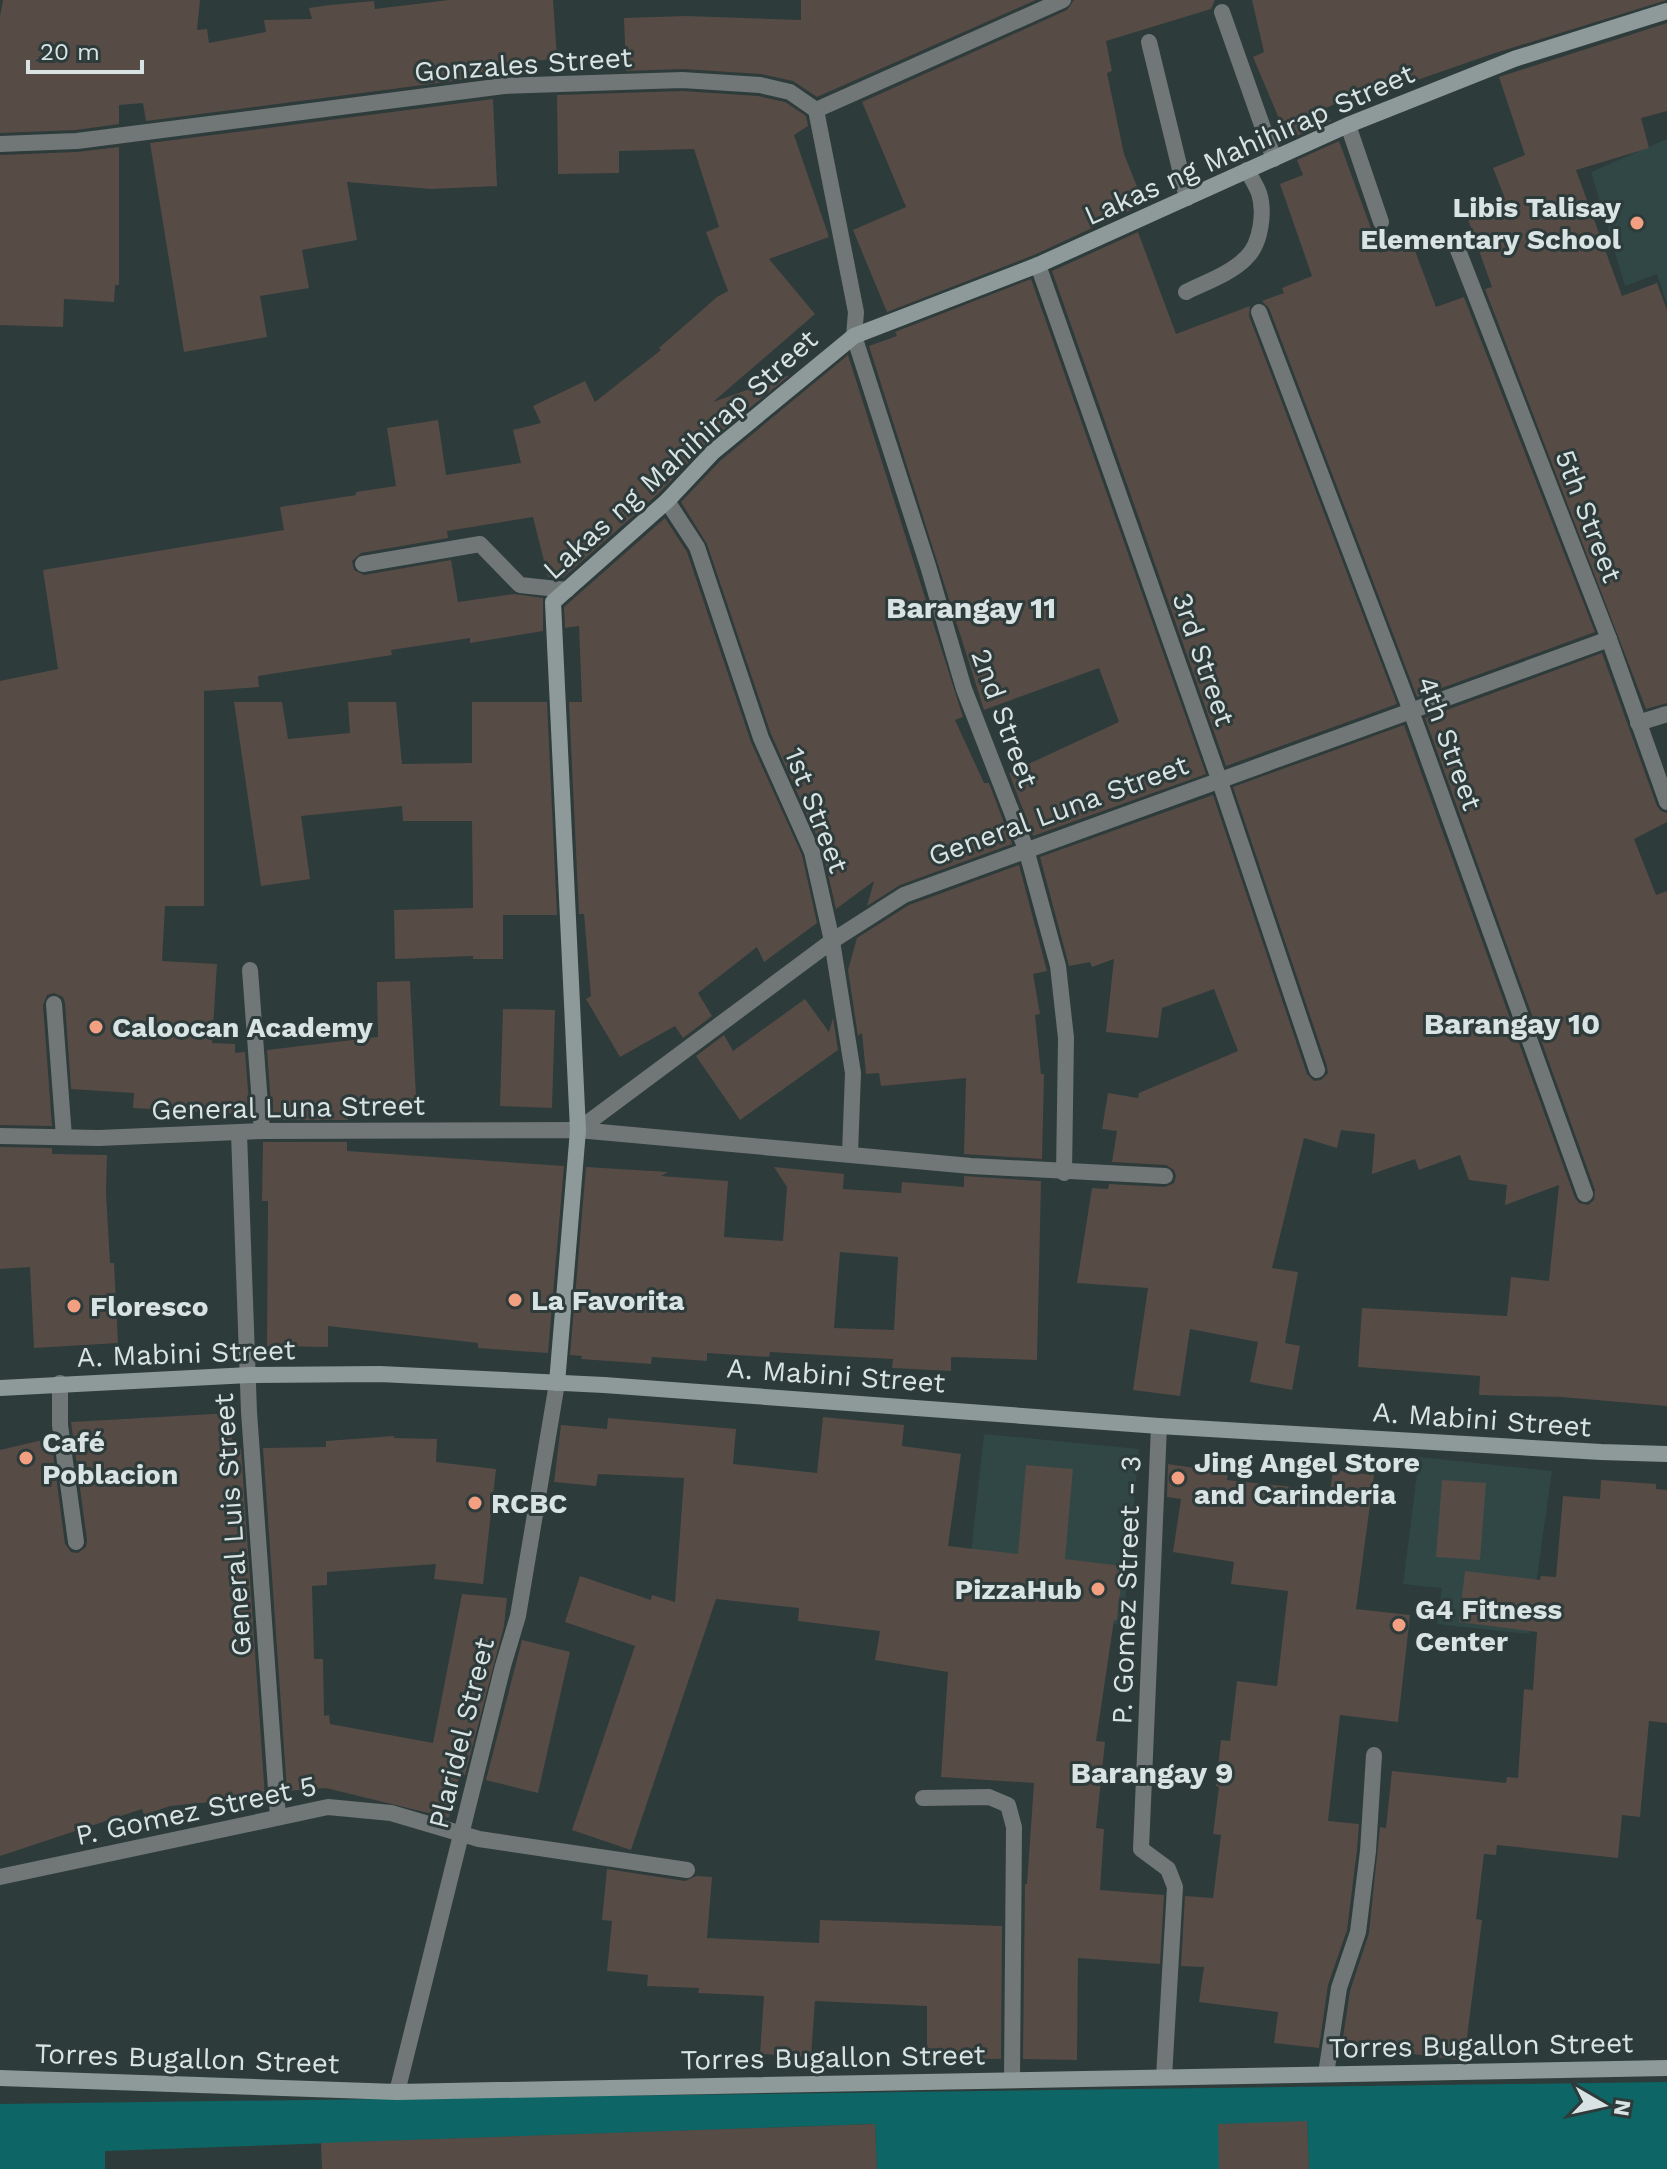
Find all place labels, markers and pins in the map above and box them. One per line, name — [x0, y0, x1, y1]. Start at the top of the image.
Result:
place label: Libis Talisay Elementary School — [1360, 191, 1622, 256]
marker: Libis Talisay Elementary School — [1628, 214, 1646, 232]
place label: Caloocan Academy — [112, 1011, 373, 1044]
marker: Caloocan Academy — [87, 1018, 105, 1036]
place label: La Favorita — [531, 1284, 685, 1317]
place label: Floresco — [90, 1290, 209, 1323]
marker: La Favorita — [506, 1291, 524, 1309]
marker: Floresco — [65, 1297, 83, 1315]
place label: Café Poblacion — [42, 1426, 178, 1491]
place label: Jing Angel Store and Carinderia — [1194, 1446, 1420, 1511]
marker: Café Poblacion — [17, 1449, 35, 1467]
marker: Jing Angel Store and Carinderia — [1169, 1469, 1187, 1487]
place label: RCBC — [491, 1487, 567, 1520]
marker: RCBC — [466, 1494, 484, 1512]
place label: PizzaHub — [954, 1573, 1082, 1606]
marker: PizzaHub — [1089, 1580, 1107, 1598]
place label: G4 Fitness Center — [1415, 1593, 1562, 1658]
marker: G4 Fitness Center — [1390, 1616, 1408, 1634]

